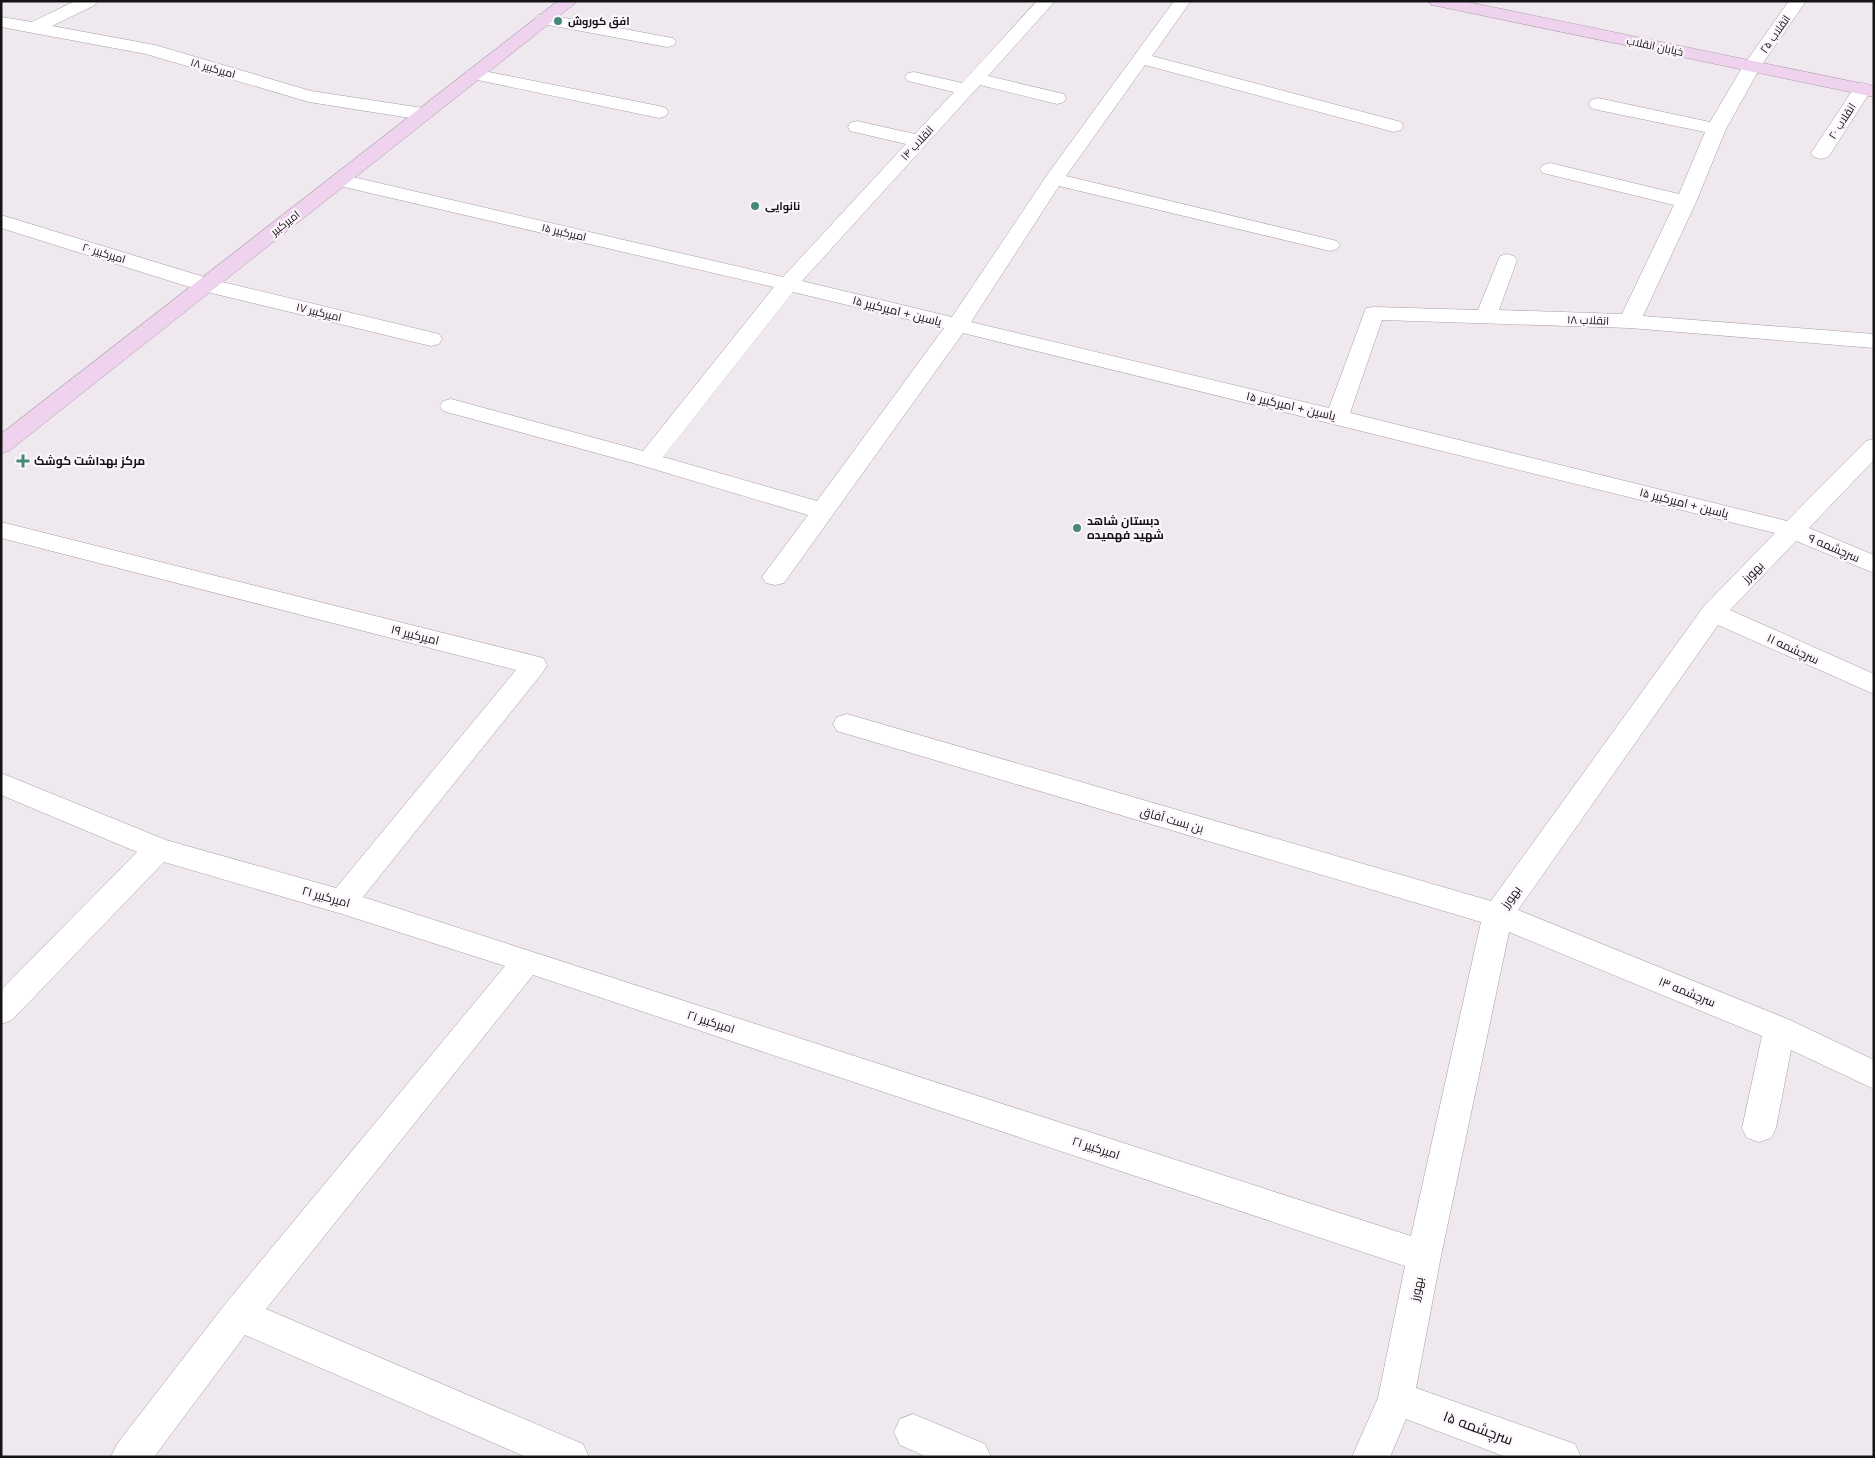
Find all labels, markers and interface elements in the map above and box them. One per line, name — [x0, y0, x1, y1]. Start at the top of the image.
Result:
street label: انقلاب ۲۵ — [1758, 13, 1793, 56]
marker: افق کوروش — [552, 15, 564, 27]
place label: افق کوروش — [568, 15, 630, 29]
street label: خیابان انقلاب — [1625, 34, 1685, 59]
street label: امیرکبیر ۱۸ — [189, 56, 237, 81]
street label: انقلاب ۲۰ — [1826, 101, 1859, 142]
street label: انقلاب ۱۴ — [898, 123, 937, 163]
marker: نانوایی — [749, 200, 761, 212]
place label: نانوایی — [765, 200, 800, 214]
street label: امیرکبیر — [267, 208, 302, 239]
street label: امیرکبیر ۱۵ — [540, 221, 587, 244]
street label: امیرکبیر ۲۰ — [81, 241, 127, 266]
street label: یاسین + امیرکبیر ۱۵ — [851, 293, 944, 329]
street label: امیرکبیر ۱۷ — [295, 301, 343, 324]
street label: انقلاب ۱۸ — [1567, 313, 1609, 328]
street label: یاسین + امیرکبیر ۱۵ — [1245, 389, 1338, 423]
marker: مرکز بهداشت کوشک — [16, 454, 30, 468]
place label: مرکز بهداشت کوشک — [34, 454, 145, 469]
street label: یاسین + امیرکبیر ۱۵ — [1638, 485, 1731, 521]
place label: دبستان شاهد شهید فهمیده — [1087, 514, 1164, 543]
marker: دبستان شاهد شهید فهمیده — [1071, 522, 1083, 534]
street label: سرچشمه ۹ — [1805, 531, 1862, 567]
street label: بهورز — [1739, 558, 1767, 586]
street label: امیرکبیر ۱۹ — [389, 622, 441, 648]
street label: سرچشمه ۱۱ — [1764, 631, 1821, 669]
street label: بن بست آفاق — [1139, 804, 1205, 836]
street label: امیرکبیر ۲۱ — [300, 883, 352, 911]
street label: بهورز — [1498, 883, 1524, 912]
street label: سرچشمه ۱۳ — [1656, 974, 1718, 1012]
street label: امیرکبیر ۲۱ — [685, 1008, 737, 1036]
street label: امیرکبیر ۲۱ — [1070, 1134, 1122, 1162]
street label: بهورز — [1408, 1276, 1426, 1303]
street label: سرچشمه ۱۵ — [1440, 1407, 1515, 1450]

